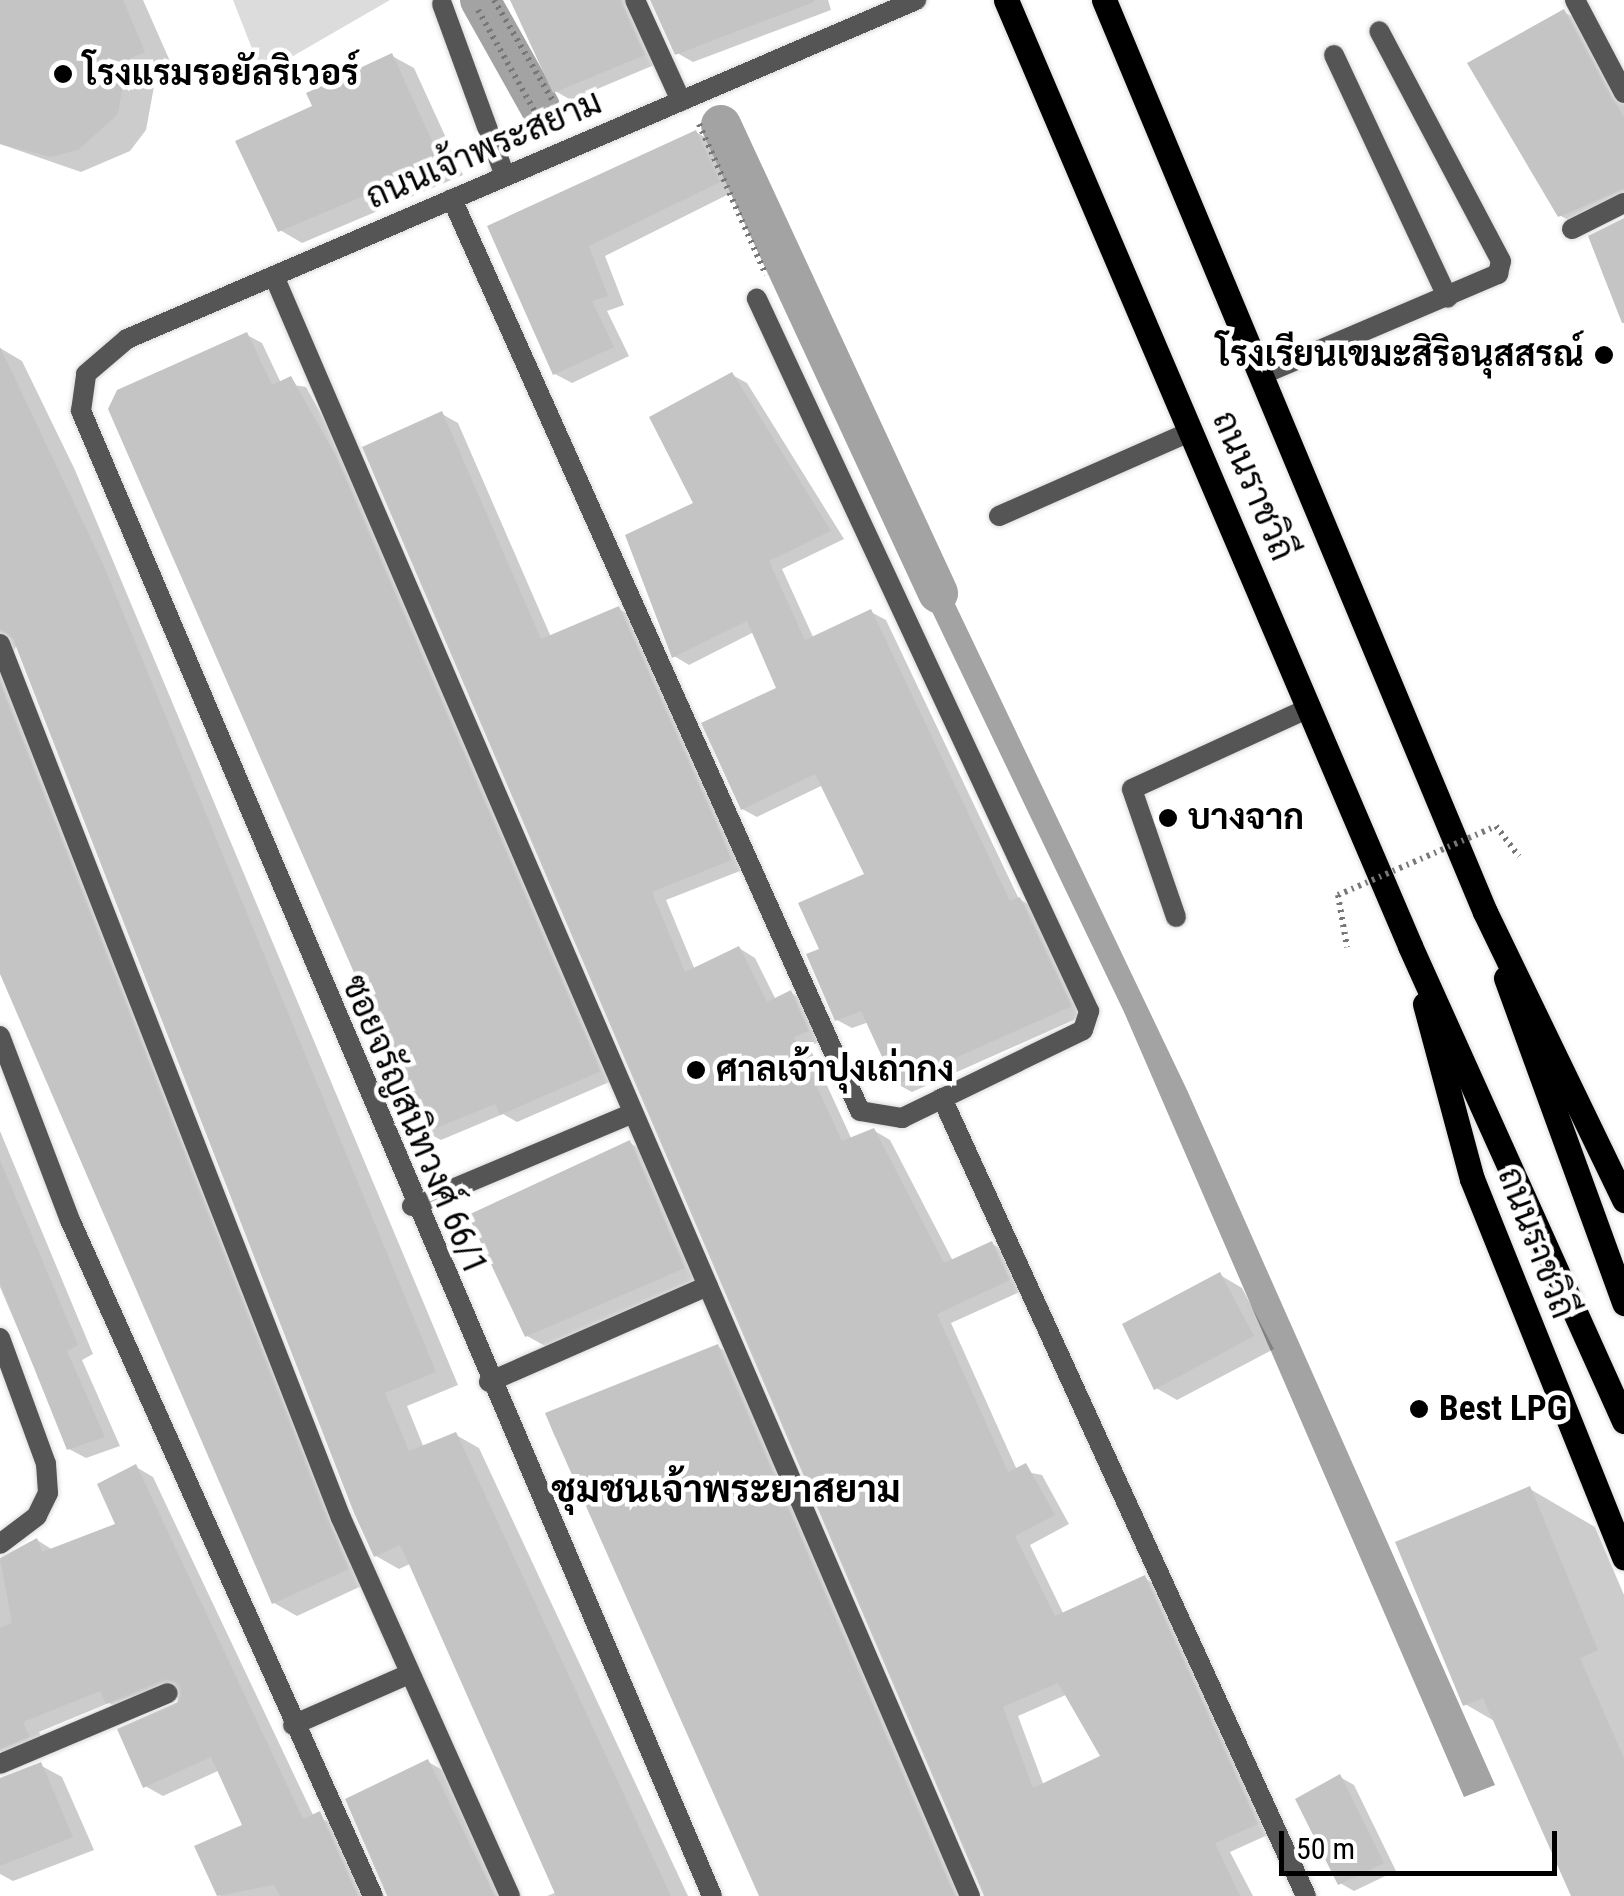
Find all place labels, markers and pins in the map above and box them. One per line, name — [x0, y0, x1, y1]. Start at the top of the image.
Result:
place label: โรงแรมรอยัลริเวอร์ — [83, 53, 359, 95]
marker: โรงแรมรอยัลริเวอร์ — [52, 63, 74, 85]
place label: โรงเรียนเขมะสิริอนุสสรณ์ — [1216, 334, 1584, 376]
marker: โรงเรียนเขมะสิริอนุสสรณ์ — [1593, 344, 1615, 366]
place label: บางจาก — [1188, 797, 1304, 839]
marker: บางจาก — [1157, 807, 1179, 829]
place label: ศาลเจ้าปุงเถ่ากง — [716, 1049, 954, 1091]
marker: ศาลเจ้าปุงเถ่ากง — [685, 1059, 707, 1081]
place label: Best LPG — [1439, 1388, 1567, 1430]
marker: Best LPG — [1408, 1398, 1430, 1420]

